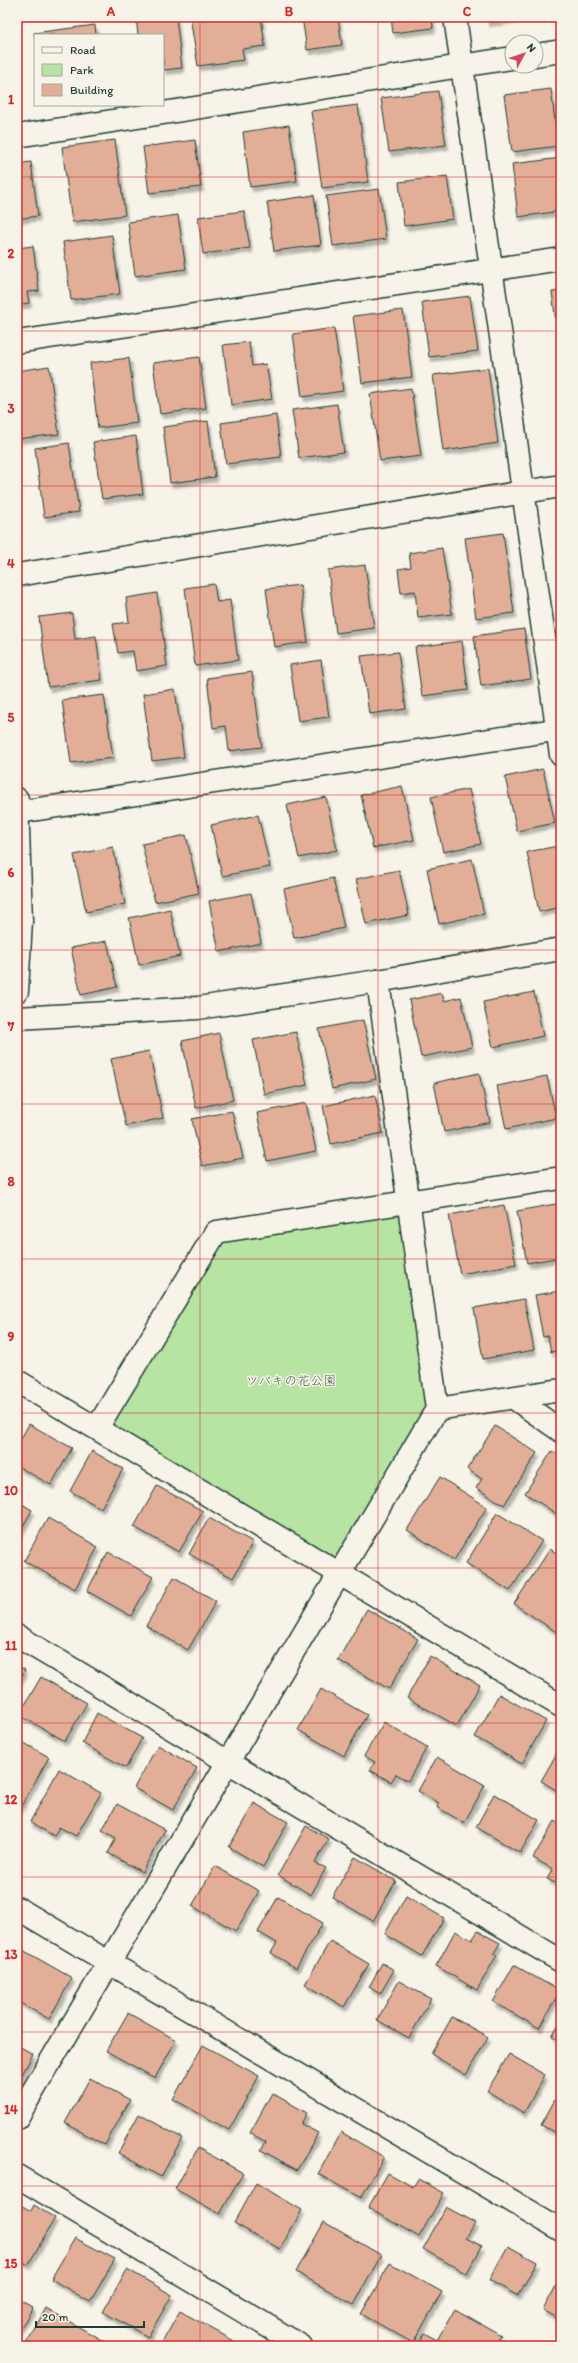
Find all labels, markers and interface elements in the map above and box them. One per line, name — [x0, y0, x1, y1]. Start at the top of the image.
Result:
text: A — [106, 4, 116, 19]
text: B — [285, 4, 294, 19]
text: C — [463, 4, 472, 19]
legend — [34, 34, 164, 106]
north arrow — [504, 34, 544, 74]
text: N — [524, 41, 539, 55]
text: Road — [70, 43, 96, 57]
text: Park — [70, 63, 94, 77]
text: Building — [70, 83, 114, 97]
text: 1 — [8, 92, 14, 107]
text: 2 — [8, 246, 15, 261]
text: 3 — [7, 401, 15, 416]
text: 4 — [7, 556, 15, 571]
text: 5 — [8, 710, 15, 725]
text: 6 — [8, 865, 15, 880]
text: 7 — [7, 1019, 15, 1034]
text: 8 — [7, 1174, 15, 1189]
text: 9 — [8, 1329, 15, 1344]
park label: ツバキの花公園 — [246, 1373, 336, 1388]
text: 10 — [4, 1483, 18, 1498]
text: 11 — [5, 1638, 17, 1653]
text: 12 — [5, 1792, 18, 1807]
text: 13 — [4, 1947, 18, 1962]
text: 14 — [4, 2102, 18, 2117]
text: 15 — [5, 2256, 18, 2271]
scale bar — [36, 2303, 144, 2329]
text: 20 m — [42, 2310, 69, 2324]

